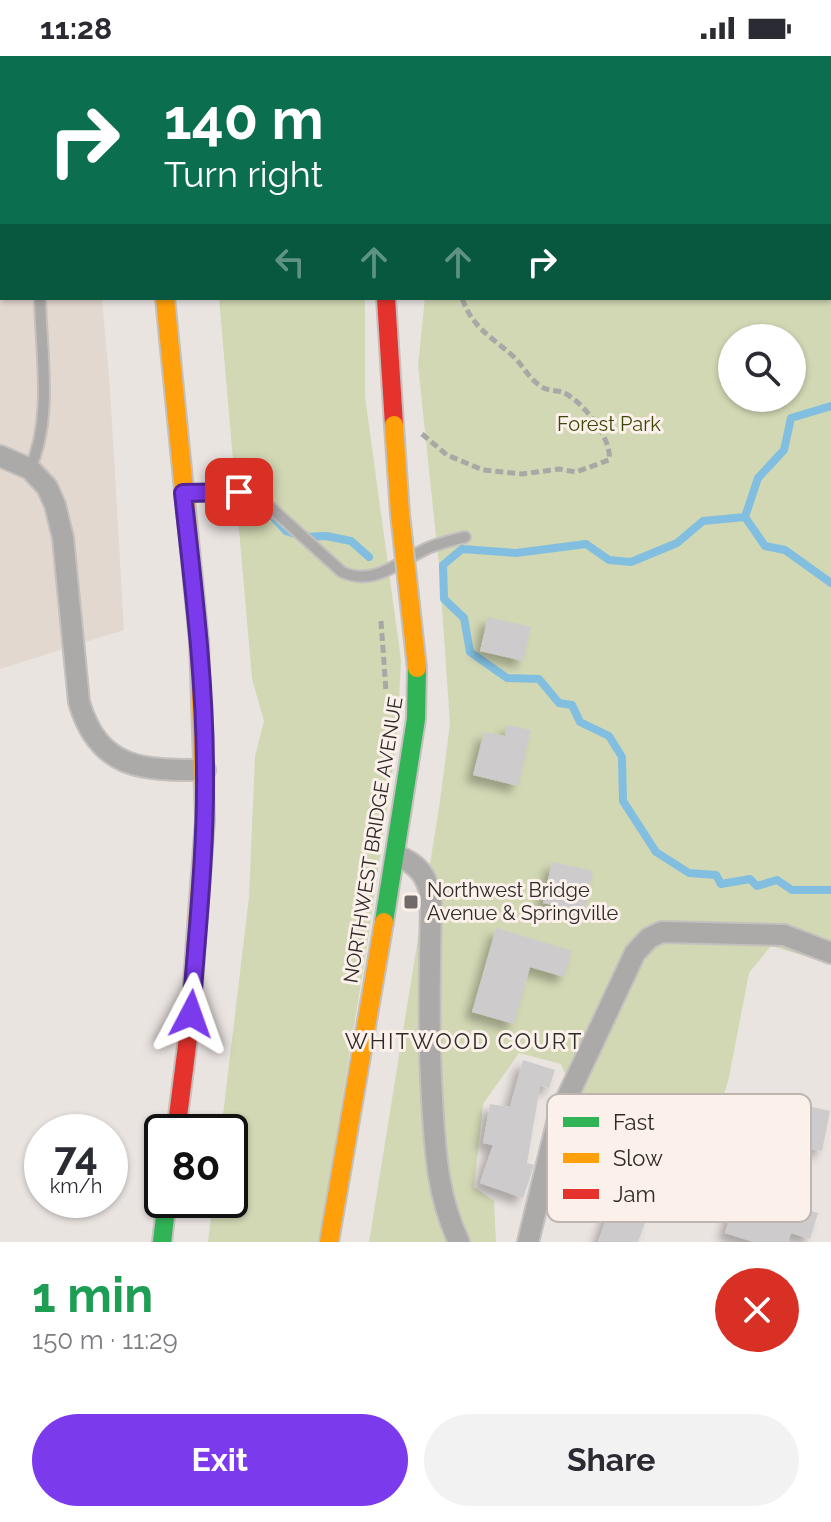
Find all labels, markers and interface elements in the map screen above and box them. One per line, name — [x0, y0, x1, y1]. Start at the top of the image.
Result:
text: 11:28 — [40, 11, 112, 46]
text: 140 m — [164, 86, 324, 152]
icon: right — [32, 88, 136, 192]
text: Turn right — [164, 153, 323, 195]
icon: left — [268, 240, 312, 284]
icon: ahead — [352, 240, 396, 284]
icon: ahead — [436, 240, 480, 284]
icon: right — [520, 240, 564, 284]
map controls — [718, 324, 806, 412]
button: search — [718, 324, 806, 412]
park label: Forest Park — [557, 412, 661, 436]
pin — [205, 458, 273, 526]
icon: arrive — [217, 470, 261, 514]
street label: NORTHWEST BRIDGE AVENUE — [338, 695, 408, 985]
place label: Northwest Bridge Avenue & Springville — [427, 878, 618, 925]
marker: Northwest Bridge Avenue & Springville — [402, 893, 420, 911]
position arrow — [149, 972, 233, 1056]
district label: WHITWOOD COURT — [345, 1028, 583, 1054]
legend — [547, 1094, 811, 1222]
text: Fast — [613, 1109, 655, 1135]
speed limit sign: 80 — [144, 1114, 248, 1218]
text: 74 — [54, 1132, 98, 1179]
text: Slow — [613, 1145, 663, 1171]
text: km/h — [50, 1174, 102, 1198]
text: Jam — [613, 1181, 656, 1207]
text: 1 min — [32, 1267, 153, 1323]
button: close — [715, 1268, 799, 1352]
text: 150 m · 11:29 — [32, 1325, 178, 1355]
button: Exit — [32, 1414, 408, 1506]
button: Share — [424, 1414, 799, 1506]

